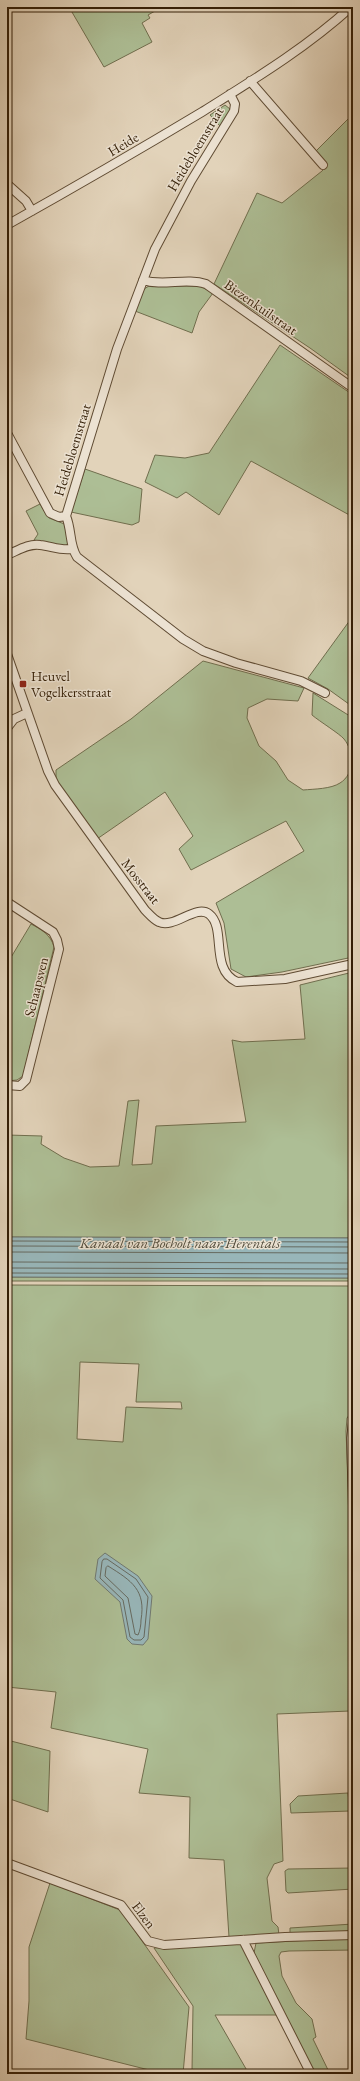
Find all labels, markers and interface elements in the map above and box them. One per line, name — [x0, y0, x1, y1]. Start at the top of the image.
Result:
street label: Heidebloemstraat — [163, 103, 228, 195]
street label: Heide — [104, 128, 142, 160]
street label: Biezenkuilstraat — [221, 275, 302, 339]
street label: Heidebloemstraat — [49, 401, 95, 498]
place label: Heuvel Vogelkersstraat — [31, 667, 112, 701]
marker: Heuvel Vogelkersstraat — [18, 679, 28, 689]
street label: Mosstraat — [118, 855, 165, 908]
street label: Schaapsven — [20, 955, 52, 1019]
water label: Kanaal van Bocholt naar Herentals — [79, 1233, 281, 1252]
street label: Elzen — [128, 1898, 160, 1933]

